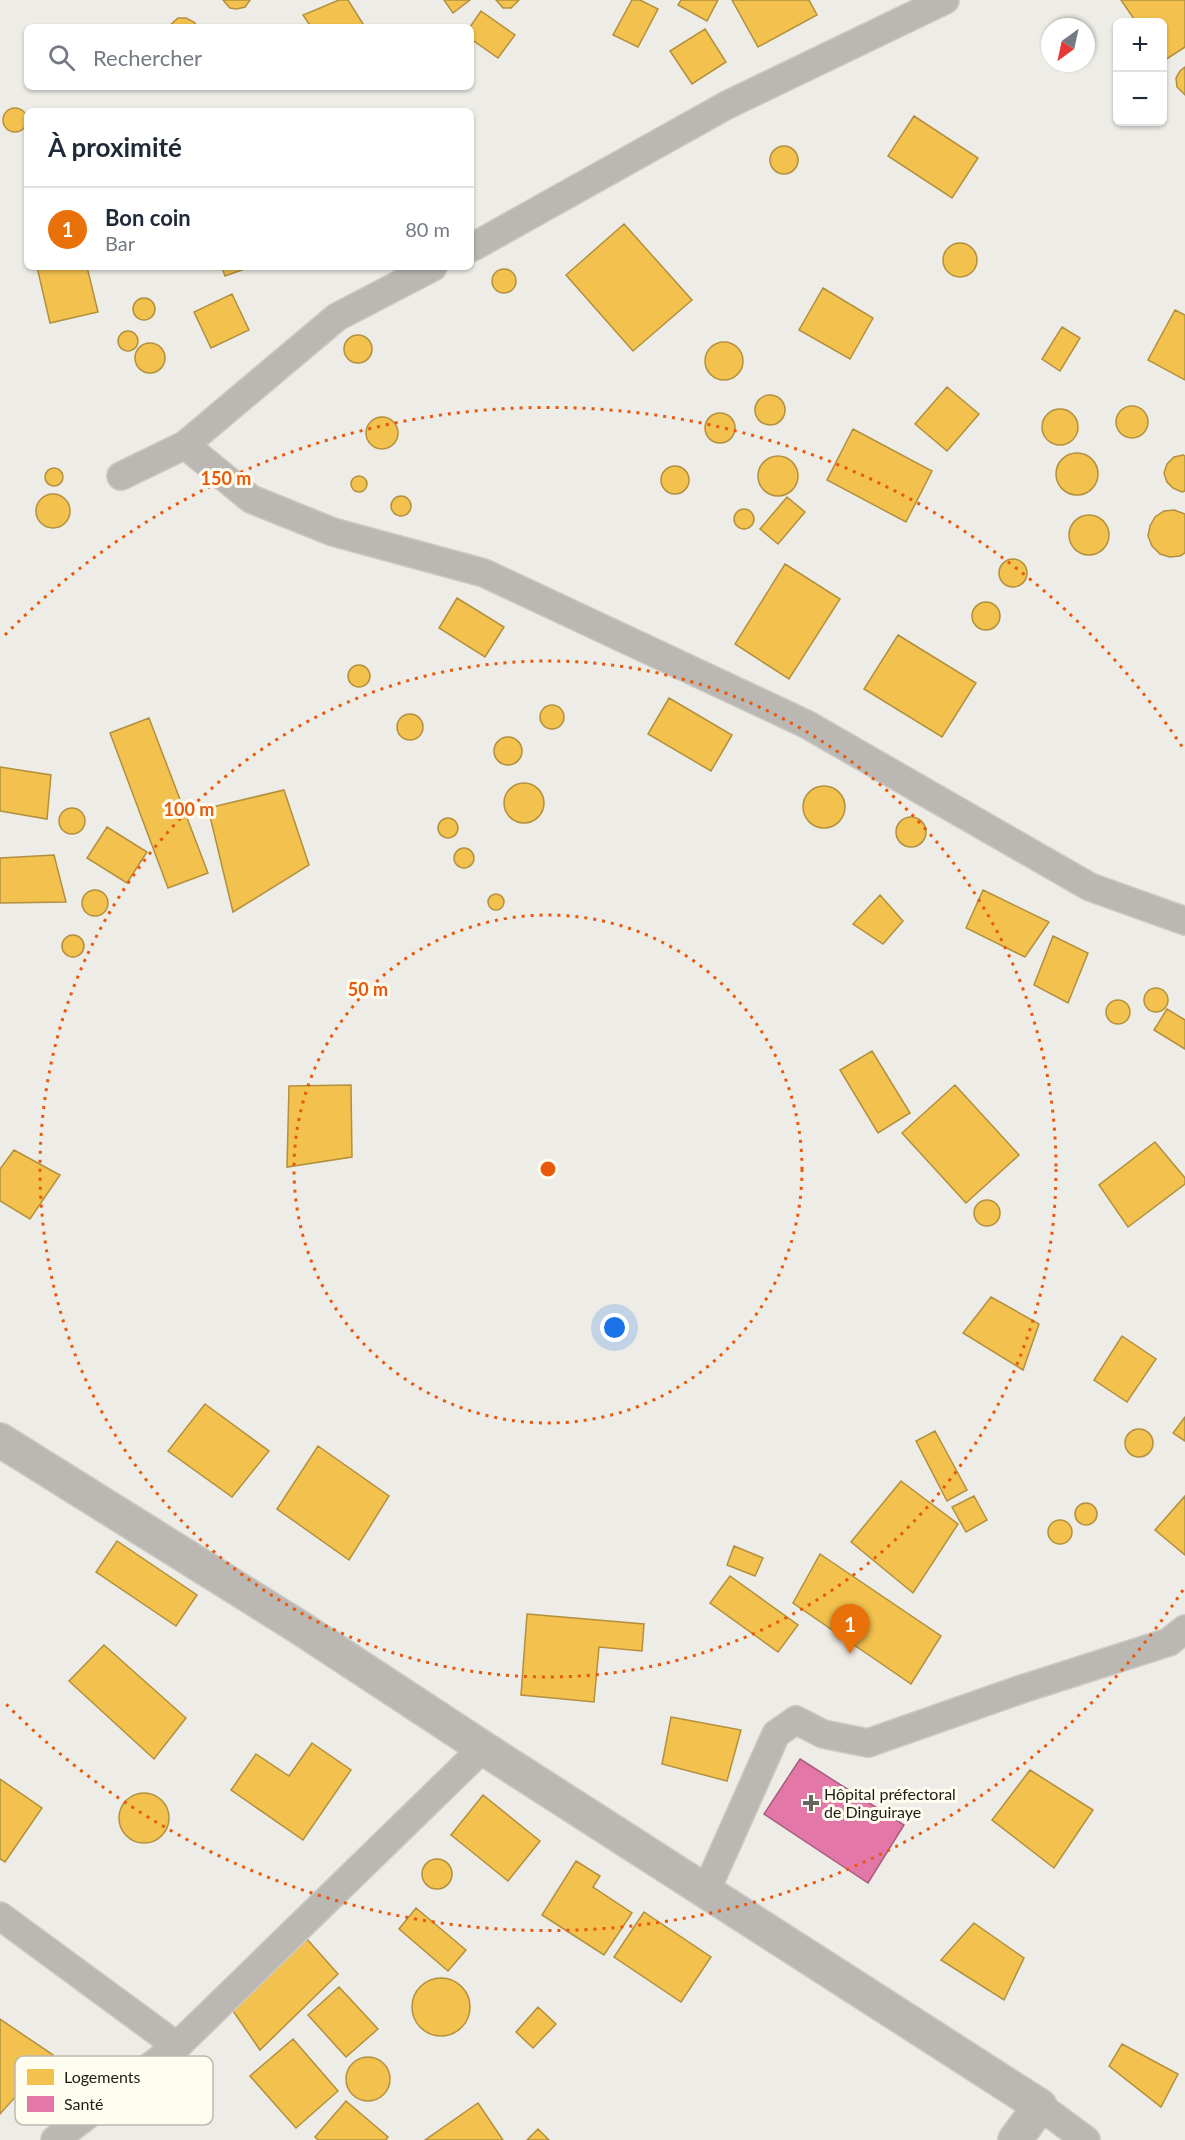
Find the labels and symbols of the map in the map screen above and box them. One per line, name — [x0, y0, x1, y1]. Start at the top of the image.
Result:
north arrow — [1041, 18, 1095, 72]
text: 150 m — [201, 467, 251, 489]
text: 100 m — [164, 798, 214, 820]
text: 50 m — [348, 978, 388, 1000]
centre of rings — [538, 1159, 558, 1179]
your location — [600, 1313, 629, 1342]
pin: 1 — [830, 1604, 870, 1654]
place label: Hôpital préfectoral de Dinguiraye — [824, 1784, 956, 1821]
marker: Hôpital préfectoral de Dinguiraye — [802, 1794, 820, 1812]
legend — [15, 2056, 213, 2125]
text: Logements — [64, 2067, 140, 2086]
text: Santé — [64, 2094, 103, 2113]

